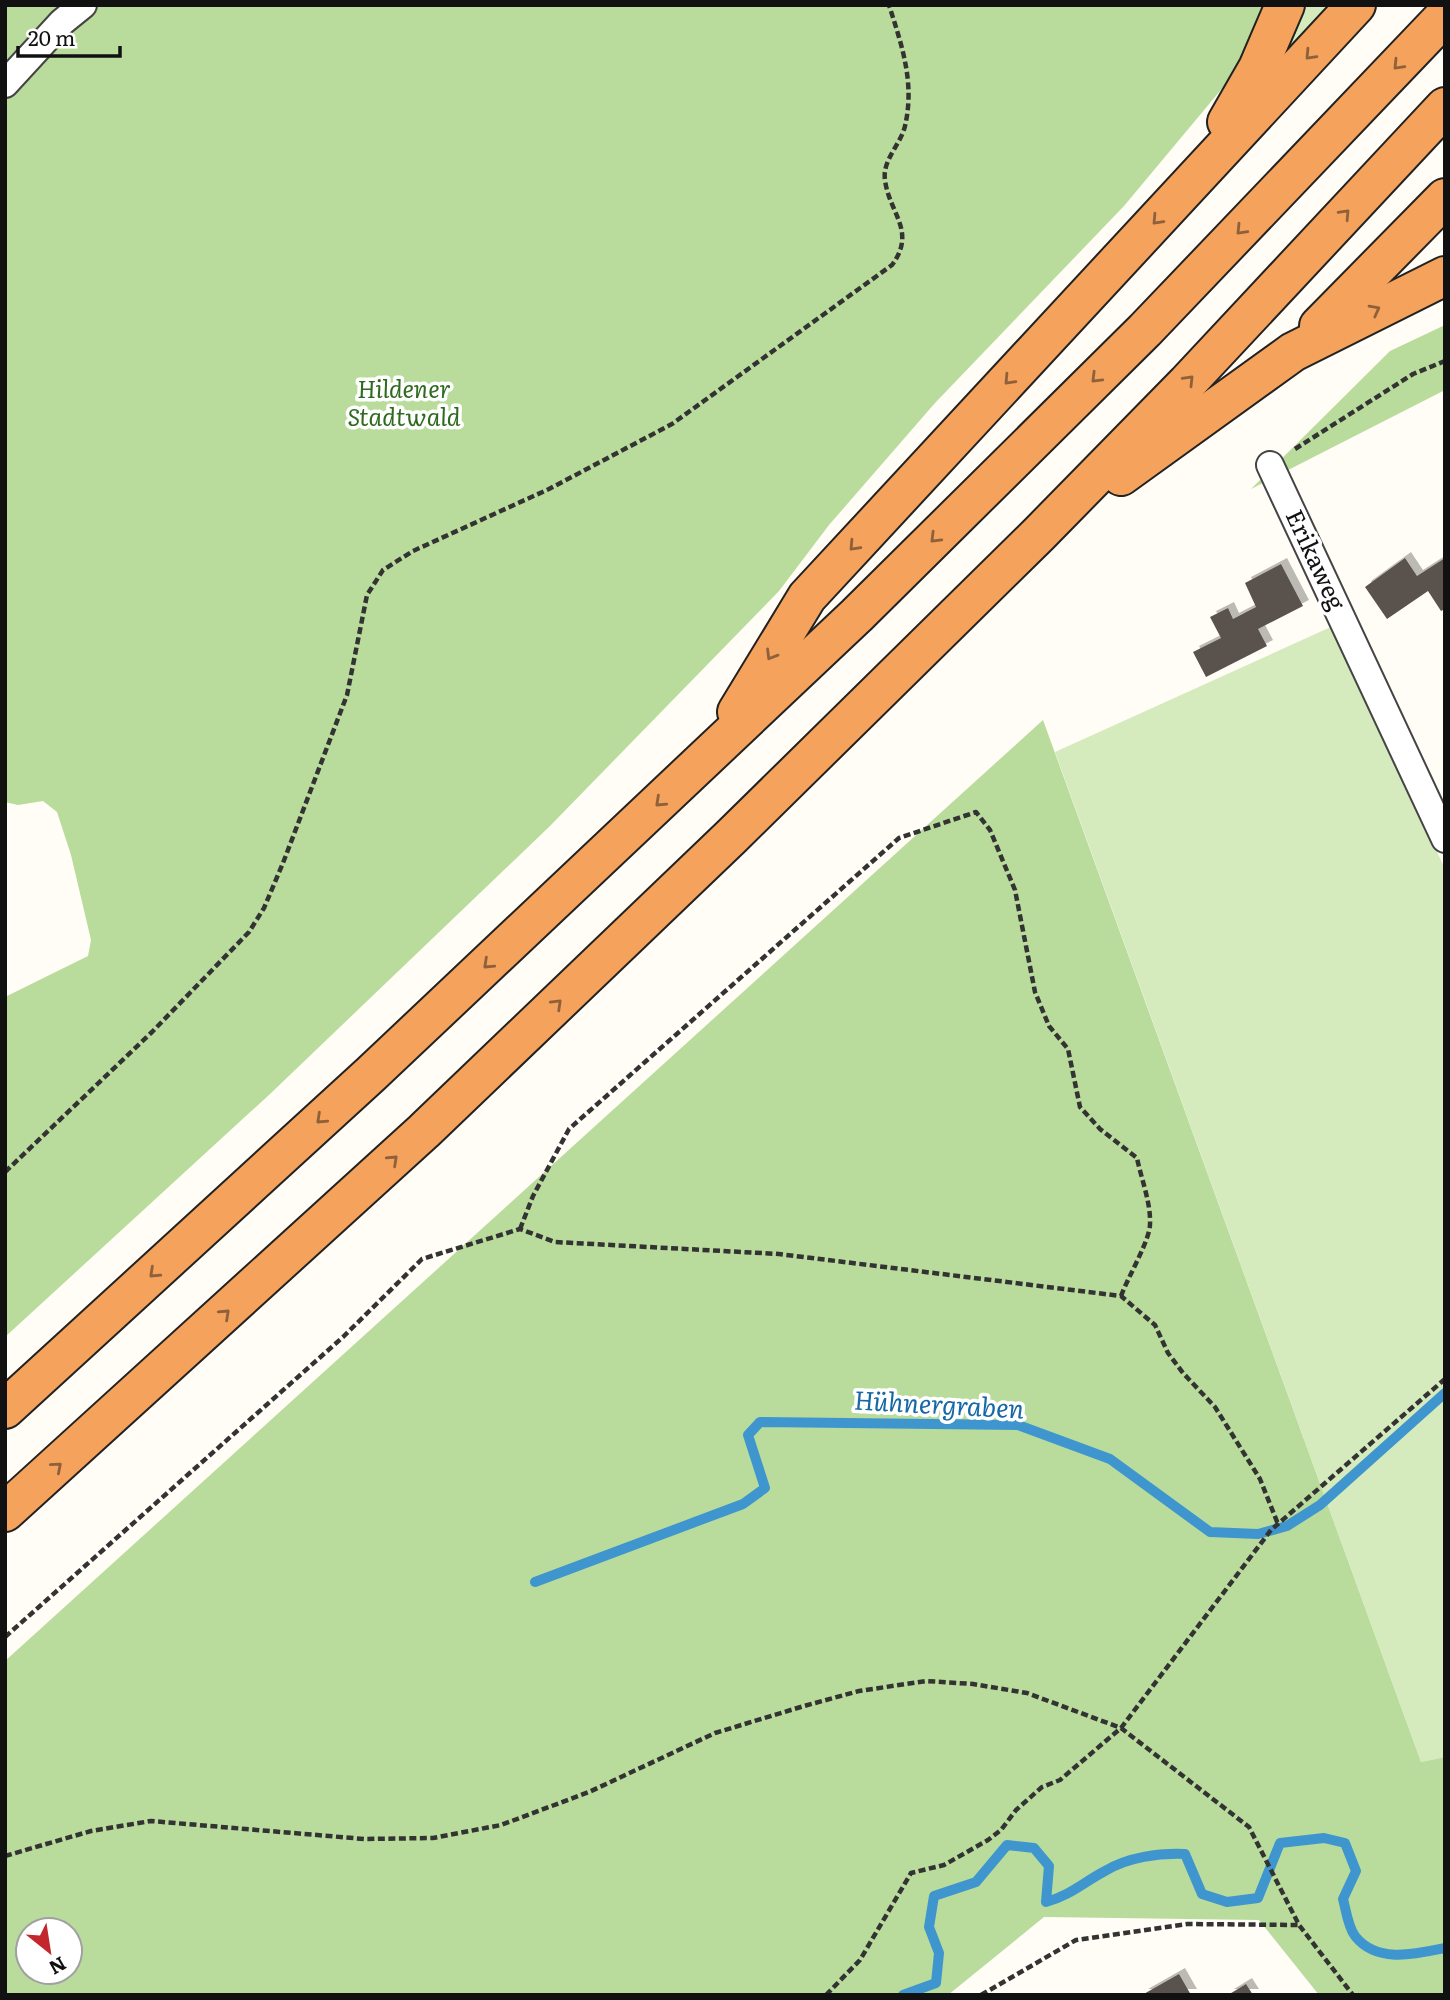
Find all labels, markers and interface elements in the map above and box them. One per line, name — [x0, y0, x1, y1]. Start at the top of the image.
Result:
scale bar — [18, 14, 119, 58]
text: 20 m — [28, 21, 75, 52]
one-way arrow — [1306, 47, 1318, 60]
one-way arrow — [1393, 57, 1406, 70]
one-way arrow — [1336, 209, 1349, 222]
one-way arrow — [1153, 212, 1165, 225]
one-way arrow — [1236, 222, 1249, 235]
one-way arrow — [1368, 304, 1380, 318]
park label: Hildener Stadtwald — [347, 370, 461, 433]
one-way arrow — [1092, 370, 1105, 383]
one-way arrow — [1004, 372, 1017, 385]
one-way arrow — [1181, 375, 1194, 388]
street label: Erikaweg — [1279, 503, 1356, 616]
one-way arrow — [930, 530, 943, 543]
one-way arrow — [849, 538, 862, 551]
one-way arrow — [767, 647, 780, 660]
one-way arrow — [655, 793, 668, 806]
one-way arrow — [483, 955, 496, 968]
one-way arrow — [549, 999, 562, 1012]
one-way arrow — [316, 1111, 329, 1124]
one-way arrow — [384, 1156, 397, 1168]
one-way arrow — [149, 1265, 162, 1277]
one-way arrow — [217, 1310, 230, 1322]
water label: Hühnergraben — [853, 1379, 1026, 1426]
one-way arrow — [48, 1463, 61, 1475]
north arrow — [14, 1916, 84, 1986]
text: N — [44, 1950, 72, 1983]

